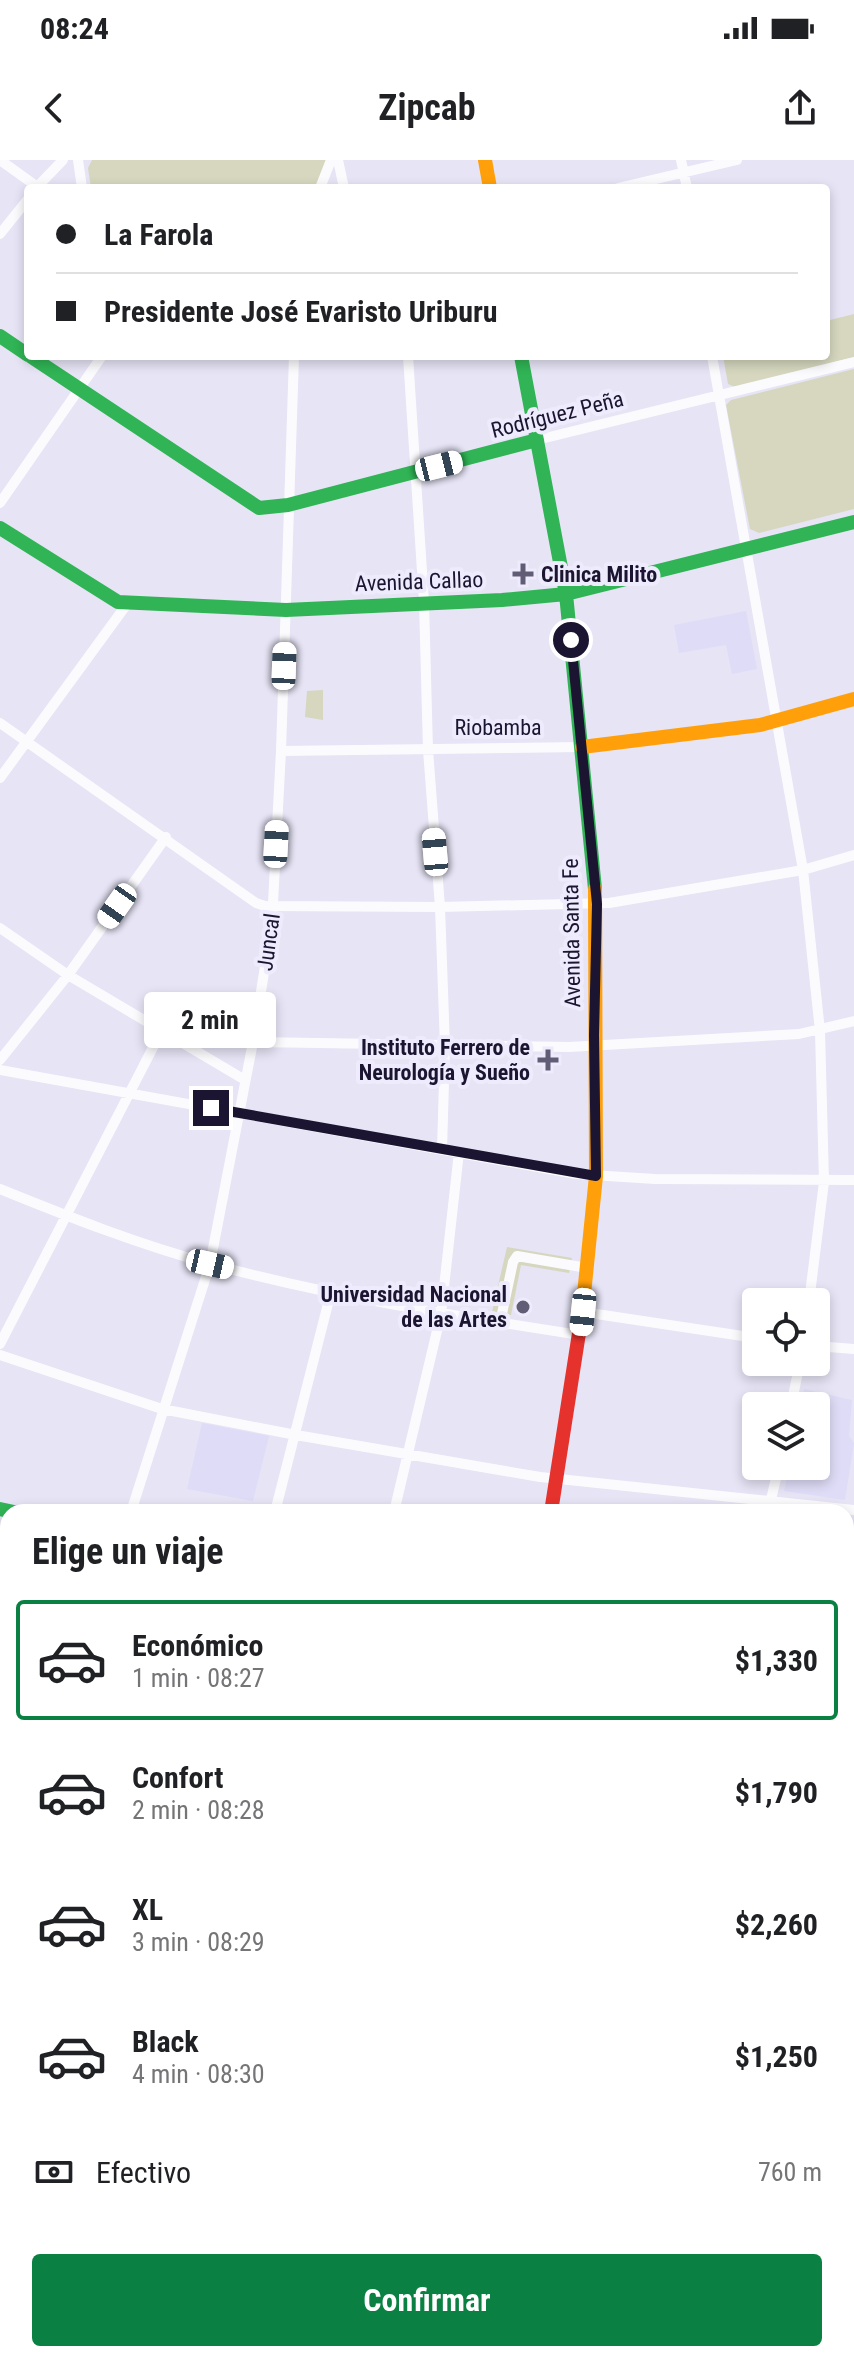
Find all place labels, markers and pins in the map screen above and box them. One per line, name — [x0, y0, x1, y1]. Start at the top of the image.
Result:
place label: Clinica Milito — [541, 562, 657, 587]
marker: Clinica Milito — [512, 563, 534, 585]
place label: Instituto Ferrero de Neurología y Sueño — [359, 1035, 530, 1085]
marker: Instituto Ferrero de Neurología y Sueño — [537, 1049, 559, 1071]
place label: Universidad Nacional de las Artes — [321, 1282, 507, 1332]
marker: Universidad Nacional de las Artes — [514, 1298, 532, 1316]

